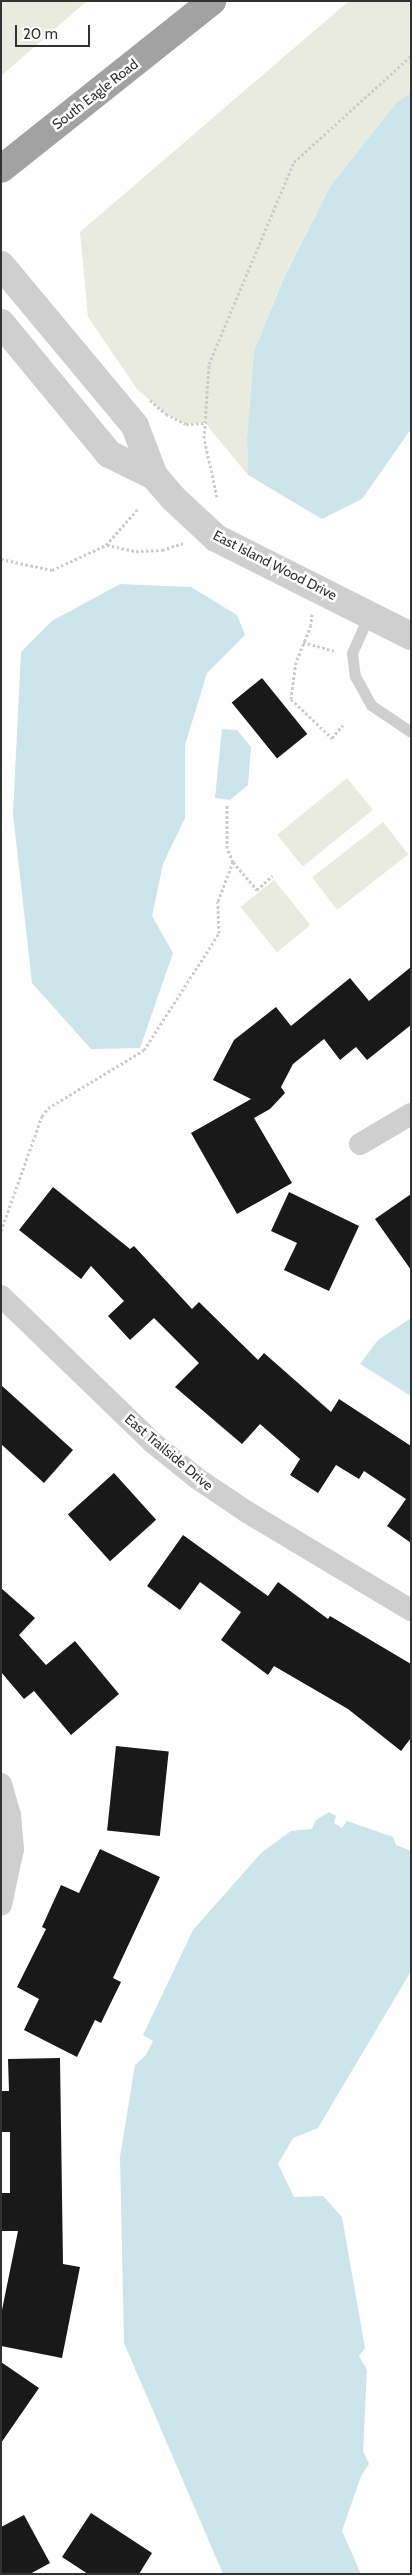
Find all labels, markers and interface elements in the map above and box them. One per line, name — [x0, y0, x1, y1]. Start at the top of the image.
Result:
scale bar — [18, 15, 92, 47]
text: 20 m — [23, 25, 58, 43]
street label: South Eagle Road — [49, 55, 141, 133]
street label: East Island Wood Drive — [210, 527, 340, 603]
street label: East Trailside Drive — [121, 1410, 217, 1494]

